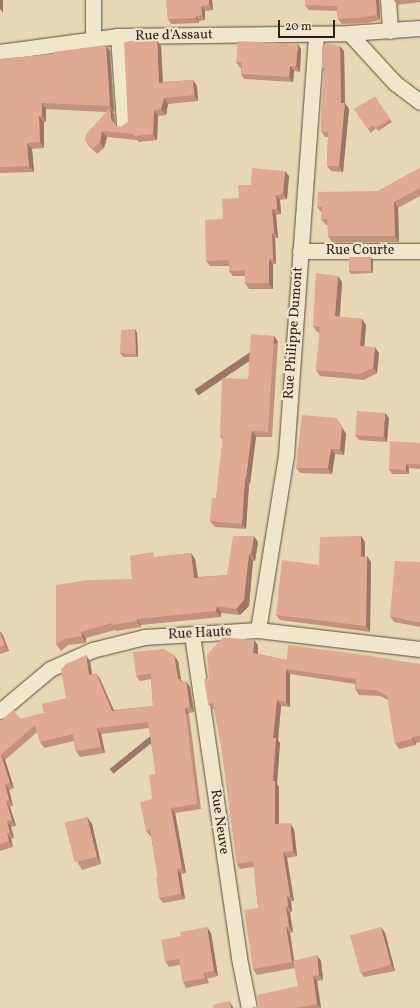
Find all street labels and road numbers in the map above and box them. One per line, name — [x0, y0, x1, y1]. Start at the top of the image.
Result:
street label: Rue d'Assaut — [135, 27, 213, 45]
street label: Rue Courte — [326, 243, 394, 259]
street label: Rue Philippe Dumont — [281, 266, 307, 400]
street label: Rue Haute — [168, 624, 232, 644]
street label: Rue Neuve — [206, 789, 232, 855]

